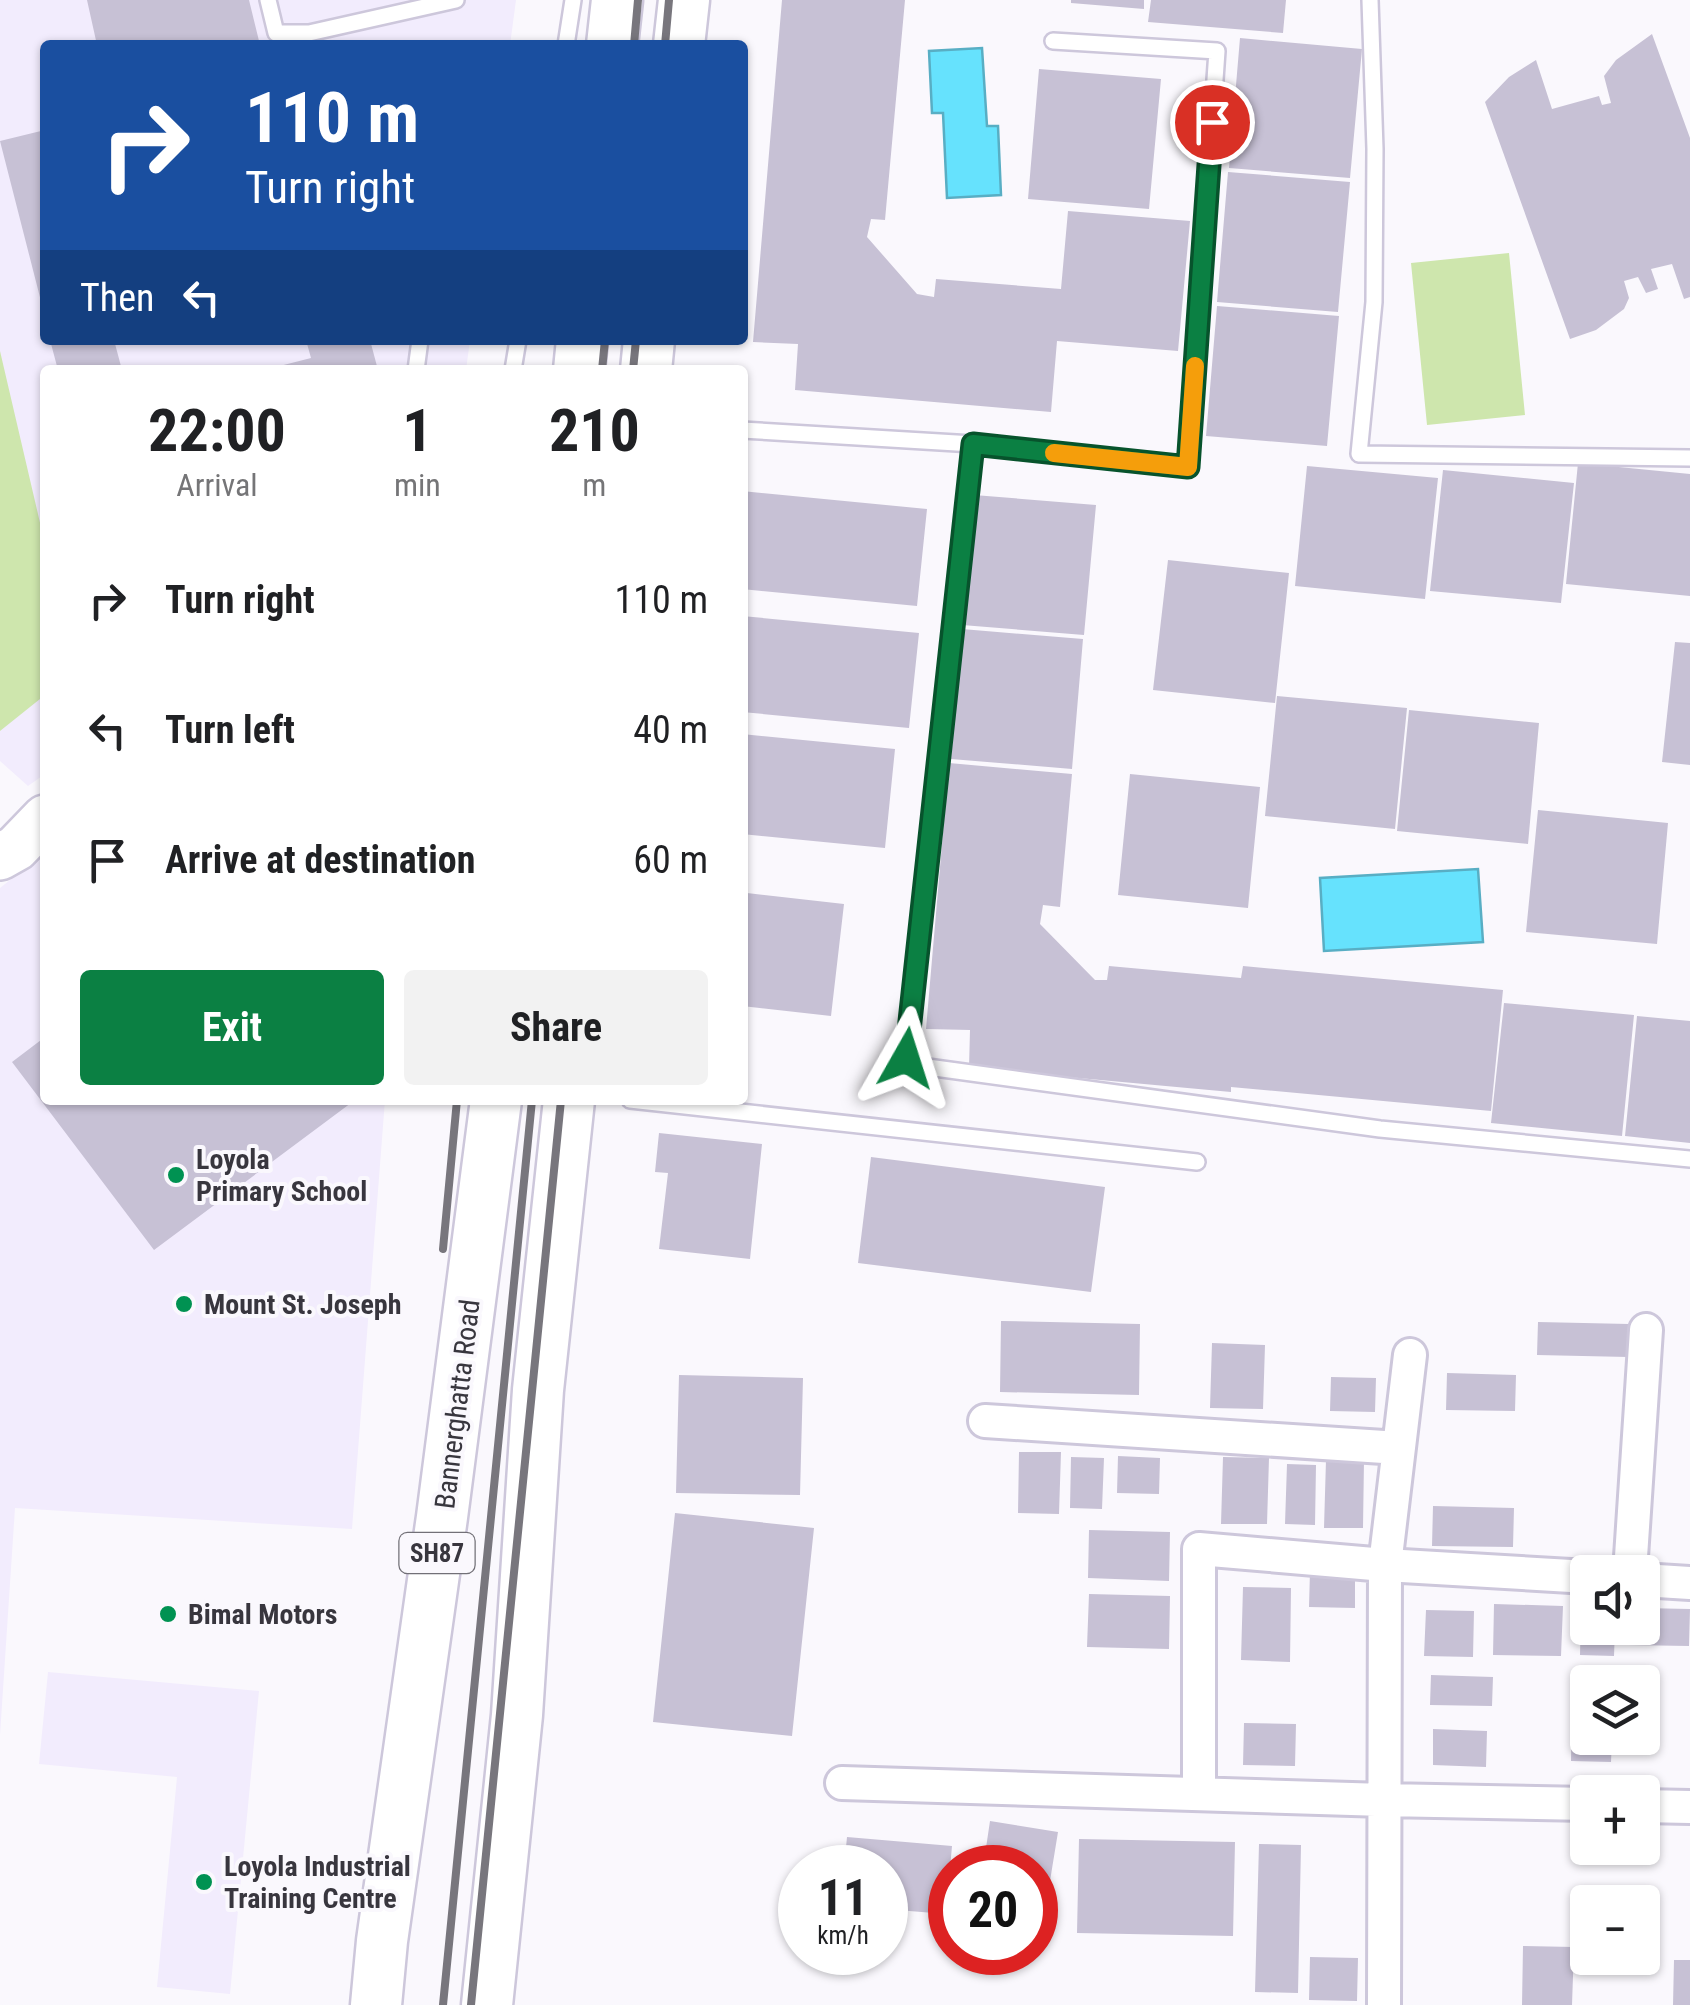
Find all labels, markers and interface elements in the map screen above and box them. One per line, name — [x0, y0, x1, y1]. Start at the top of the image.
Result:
text: 110 m — [245, 77, 419, 159]
icon: right — [80, 80, 210, 210]
pin — [1170, 80, 1255, 165]
icon: arrive — [1185, 95, 1240, 150]
text: Turn right — [245, 161, 415, 214]
icon: left — [174, 270, 229, 325]
text: Then — [80, 276, 154, 320]
text: 22:00 — [148, 395, 286, 466]
text: 1 — [402, 395, 433, 466]
text: 210 — [549, 395, 640, 466]
text: Arrival — [176, 466, 258, 504]
text: min — [394, 466, 441, 504]
text: m — [582, 466, 606, 504]
icon: right — [80, 573, 135, 628]
text: Turn right — [165, 578, 315, 622]
text: 110 m — [614, 578, 708, 622]
icon: left — [80, 703, 135, 758]
text: Turn left — [165, 708, 295, 752]
text: 40 m — [633, 708, 708, 752]
icon: arrive — [80, 833, 135, 888]
text: Arrive at destination — [165, 838, 475, 882]
text: 60 m — [633, 838, 708, 882]
button: Exit — [80, 970, 384, 1085]
button: Share — [404, 970, 708, 1085]
position arrow — [854, 1006, 958, 1110]
place label: Loyola Primary School — [196, 1143, 367, 1208]
marker: Loyola Primary School — [165, 1164, 187, 1186]
place label: Mount St. Joseph — [204, 1288, 401, 1321]
marker: Mount St. Joseph — [173, 1293, 195, 1315]
street label: Bannerghatta Road — [428, 1298, 487, 1511]
road number: SH87 — [400, 1533, 474, 1573]
map controls — [1570, 1555, 1660, 1975]
button: sound — [1570, 1555, 1660, 1645]
place label: Bimal Motors — [188, 1598, 338, 1631]
marker: Bimal Motors — [157, 1603, 179, 1625]
button: layers — [1570, 1665, 1660, 1755]
button: + — [1570, 1775, 1660, 1865]
speed limit sign: 20 — [928, 1845, 1058, 1975]
place label: Loyola Industrial Training Centre — [224, 1850, 411, 1915]
text: 11 — [818, 1869, 868, 1927]
marker: Loyola Industrial Training Centre — [193, 1871, 215, 1893]
button: − — [1570, 1885, 1660, 1975]
text: km/h — [817, 1921, 869, 1950]

